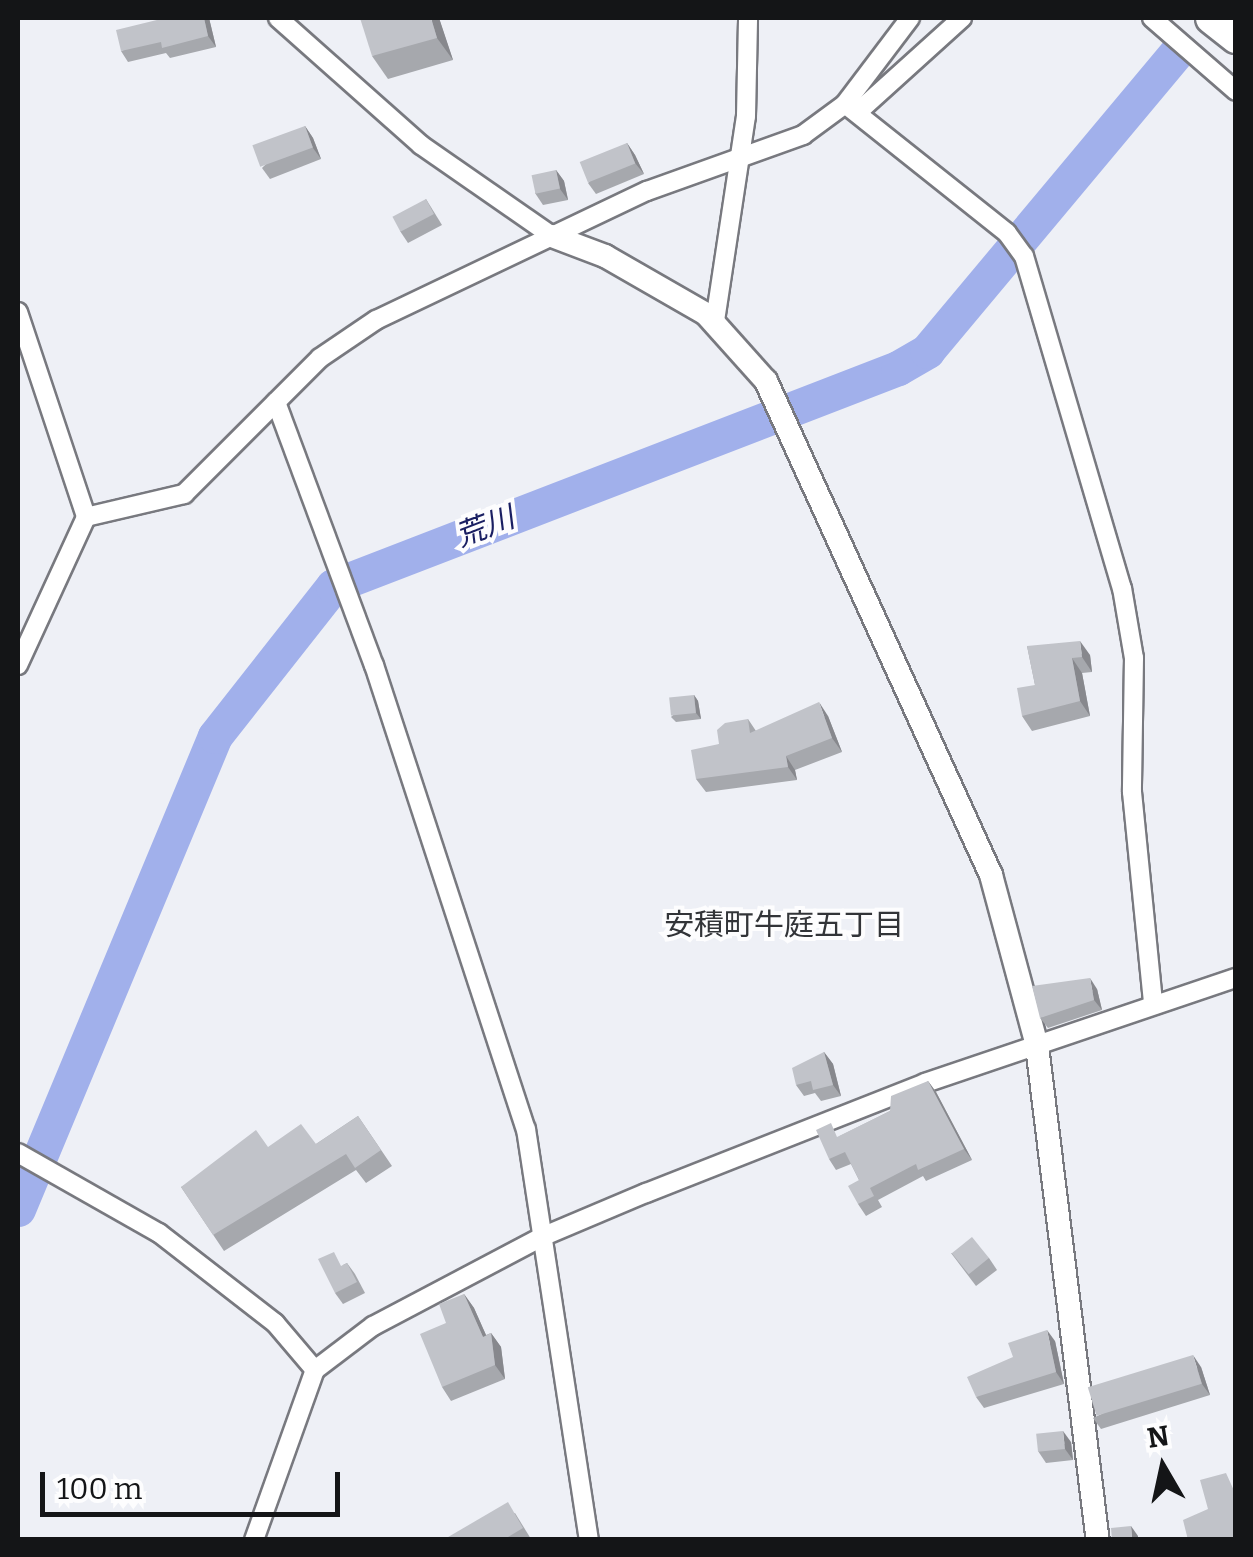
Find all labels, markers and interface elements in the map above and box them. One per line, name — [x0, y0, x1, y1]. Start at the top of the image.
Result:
water label: 荒川 — [451, 499, 519, 555]
district label: 安積町牛庭五丁目 — [664, 907, 904, 943]
north arrow — [1113, 1417, 1213, 1517]
text: N — [1145, 1419, 1171, 1455]
scale bar — [45, 1452, 345, 1514]
text: 100 m — [57, 1471, 142, 1507]

